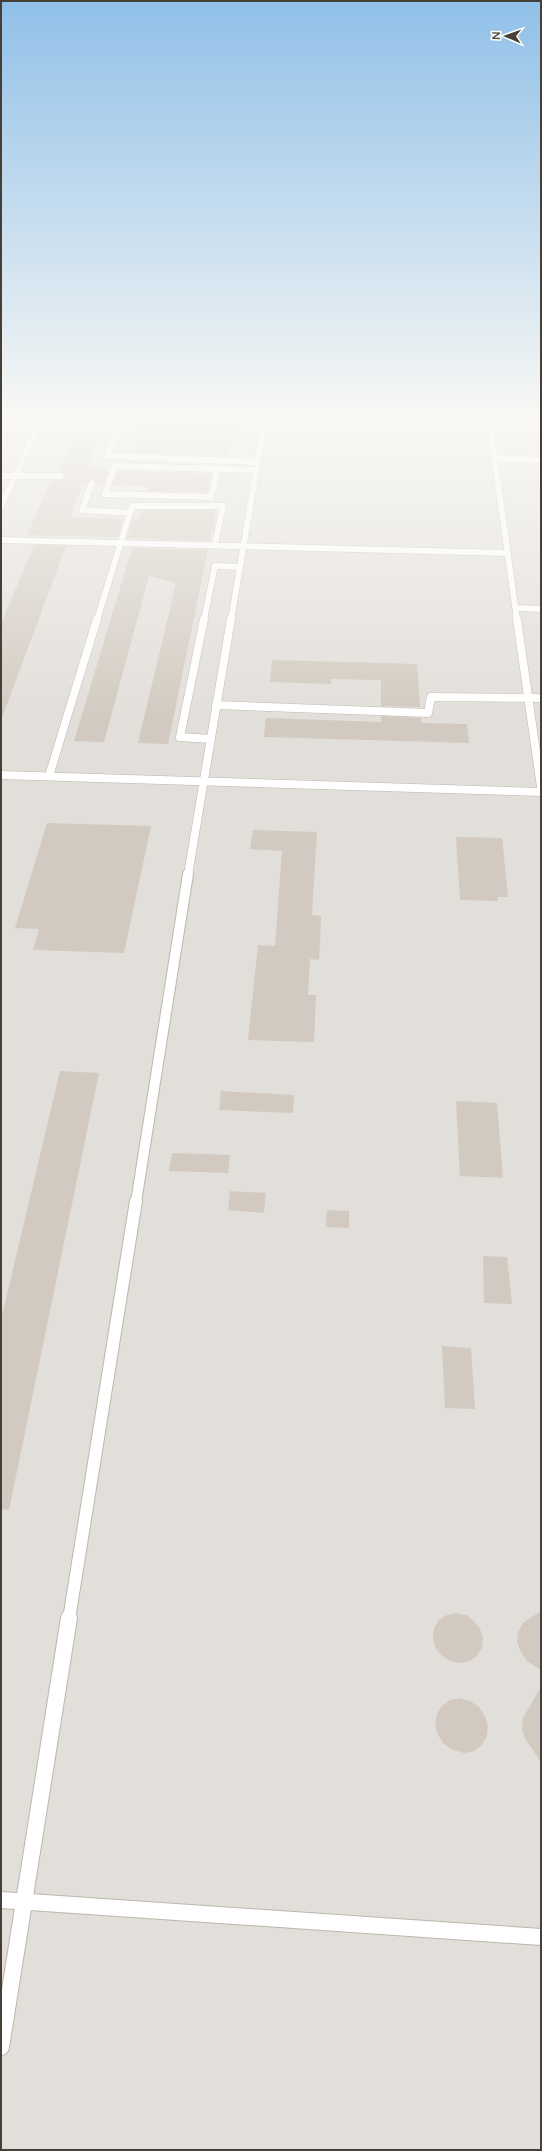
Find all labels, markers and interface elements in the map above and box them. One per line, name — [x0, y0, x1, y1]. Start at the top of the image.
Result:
north arrow — [486, 16, 526, 56]
text: N — [489, 31, 503, 40]

